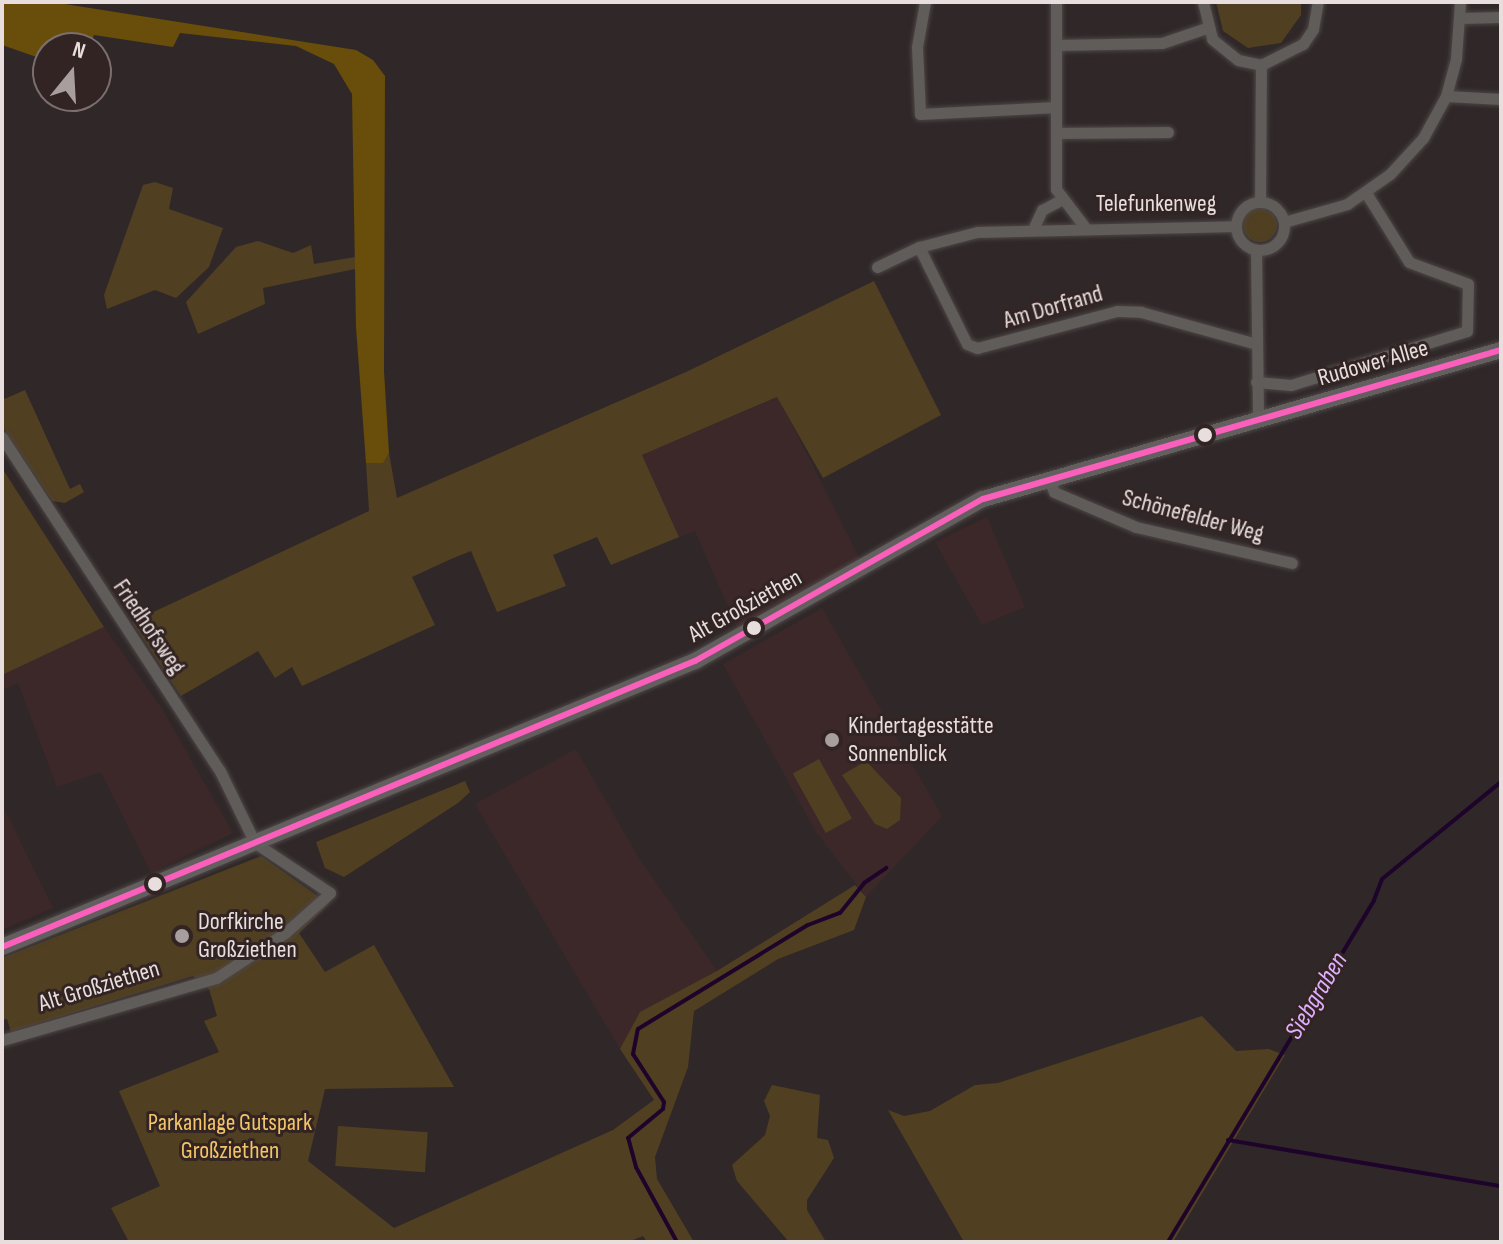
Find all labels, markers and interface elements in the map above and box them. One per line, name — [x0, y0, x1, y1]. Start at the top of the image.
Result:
north arrow — [32, 32, 112, 112]
text: N — [69, 36, 89, 65]
street label: Telefunkenweg — [1096, 190, 1216, 218]
street label: Am Dorfrand — [1000, 279, 1106, 335]
street label: Rudower Allee — [1314, 334, 1432, 392]
unlabelled marker — [1197, 427, 1213, 443]
street label: Schönefelder Weg — [1119, 483, 1267, 549]
street label: Alt Großziethen — [683, 563, 807, 649]
street label: Friedhofsweg — [107, 574, 191, 680]
unlabelled marker — [746, 620, 762, 636]
place label: Kindertagesstätte Sonnenblick — [848, 712, 994, 768]
marker: Kindertagesstätte Sonnenblick — [823, 731, 841, 749]
unlabelled marker — [147, 876, 163, 892]
place label: Dorfkirche Großziethen — [198, 908, 297, 964]
marker: Dorfkirche Großziethen — [173, 927, 191, 945]
water label: Siebgraben — [1279, 947, 1355, 1045]
street label: Alt Großziethen — [35, 954, 163, 1018]
park label: Parkanlage Gutspark Großziethen — [148, 1109, 312, 1165]

